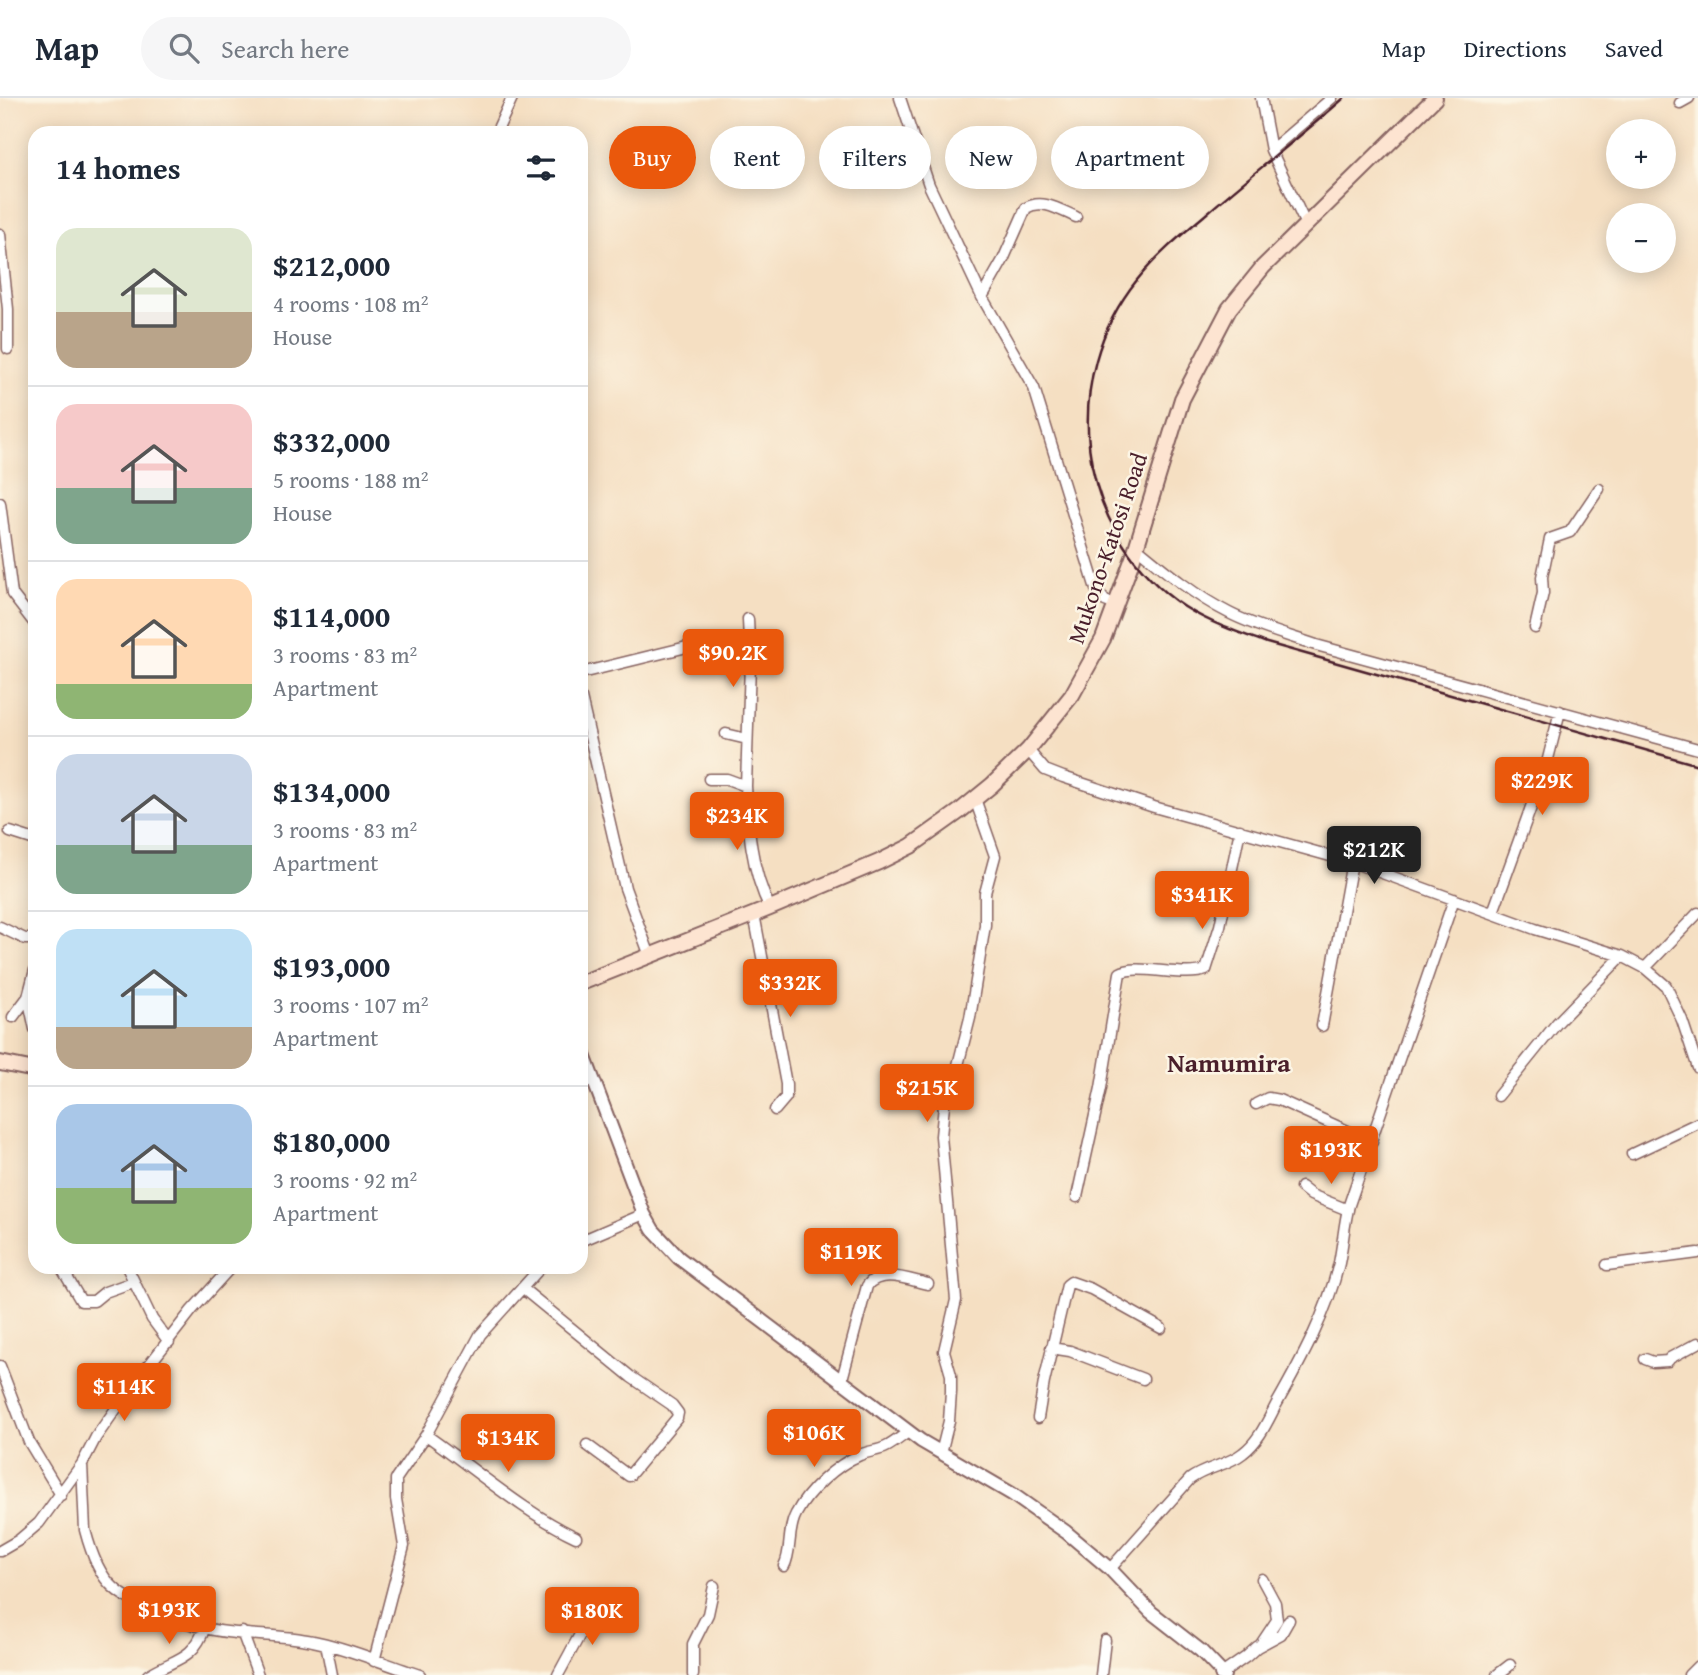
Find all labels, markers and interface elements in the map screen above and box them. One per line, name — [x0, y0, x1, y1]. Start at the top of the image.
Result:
search box — [141, 17, 631, 80]
text: Map — [35, 24, 99, 72]
icon: search — [165, 29, 203, 67]
text: Search here — [221, 29, 349, 68]
text: Map — [1382, 31, 1426, 66]
text: Directions — [1464, 31, 1567, 66]
text: Saved — [1605, 31, 1663, 66]
map controls — [1606, 119, 1676, 273]
button: + — [1606, 119, 1676, 189]
chip: Buy — [609, 126, 696, 189]
chip: Rent — [710, 126, 805, 189]
chip: Filters — [819, 126, 931, 189]
chip: New — [945, 126, 1037, 189]
chip: Apartment — [1051, 126, 1209, 189]
text: 14 homes — [56, 146, 181, 190]
icon: filters — [522, 149, 560, 187]
button: − — [1606, 203, 1676, 273]
text: $212,000 — [273, 243, 390, 287]
icon: home — [112, 256, 196, 340]
text: 4 rooms · 108 m² — [273, 287, 428, 320]
text: House — [273, 320, 332, 353]
text: $332,000 — [273, 419, 390, 463]
icon: home — [112, 432, 196, 516]
street label: Mukono-Katosi Road — [1059, 447, 1155, 648]
text: 5 rooms · 188 m² — [273, 463, 428, 496]
text: House — [273, 496, 332, 529]
text: $114,000 — [273, 594, 390, 638]
icon: home — [112, 607, 196, 691]
pin: $90.2K — [676, 630, 790, 689]
text: $90.2K — [699, 635, 767, 668]
text: 3 rooms · 83 m² — [273, 638, 417, 671]
text: Apartment — [273, 671, 378, 704]
pin: $229K — [1493, 758, 1591, 817]
text: $229K — [1511, 763, 1573, 796]
text: $134,000 — [273, 769, 390, 813]
icon: home — [112, 782, 196, 866]
pin: $234K — [688, 792, 786, 852]
text: $234K — [706, 798, 768, 831]
text: 3 rooms · 83 m² — [273, 813, 417, 846]
pin: $212K — [1325, 826, 1423, 886]
text: $212K — [1343, 832, 1405, 865]
text: Apartment — [273, 846, 378, 879]
pin: $341K — [1153, 872, 1251, 931]
text: $341K — [1171, 877, 1233, 910]
text: $193,000 — [273, 944, 390, 988]
icon: home — [112, 957, 196, 1041]
pin: $332K — [741, 960, 839, 1019]
text: $332K — [759, 965, 821, 998]
text: 3 rooms · 107 m² — [273, 988, 428, 1021]
text: Apartment — [273, 1021, 378, 1054]
district label: Namumira — [1167, 1043, 1291, 1082]
pin: $215K — [878, 1065, 976, 1124]
text: $215K — [896, 1070, 958, 1103]
text: $180,000 — [273, 1119, 390, 1163]
pin: $193K — [1282, 1126, 1380, 1186]
icon: home — [112, 1132, 196, 1216]
text: $193K — [1300, 1132, 1362, 1165]
text: 3 rooms · 92 m² — [273, 1163, 417, 1196]
text: Apartment — [273, 1196, 378, 1229]
pin: $119K — [802, 1228, 900, 1288]
text: $119K — [820, 1234, 882, 1267]
pin: $114K — [75, 1364, 173, 1423]
text: $114K — [93, 1369, 155, 1402]
pin: $106K — [765, 1410, 863, 1469]
pin: $134K — [459, 1414, 557, 1474]
text: $106K — [783, 1415, 845, 1448]
text: $134K — [477, 1420, 539, 1453]
pin: $193K — [120, 1586, 218, 1646]
pin: $180K — [543, 1588, 641, 1647]
text: $193K — [138, 1592, 200, 1625]
text: $180K — [561, 1593, 623, 1626]

